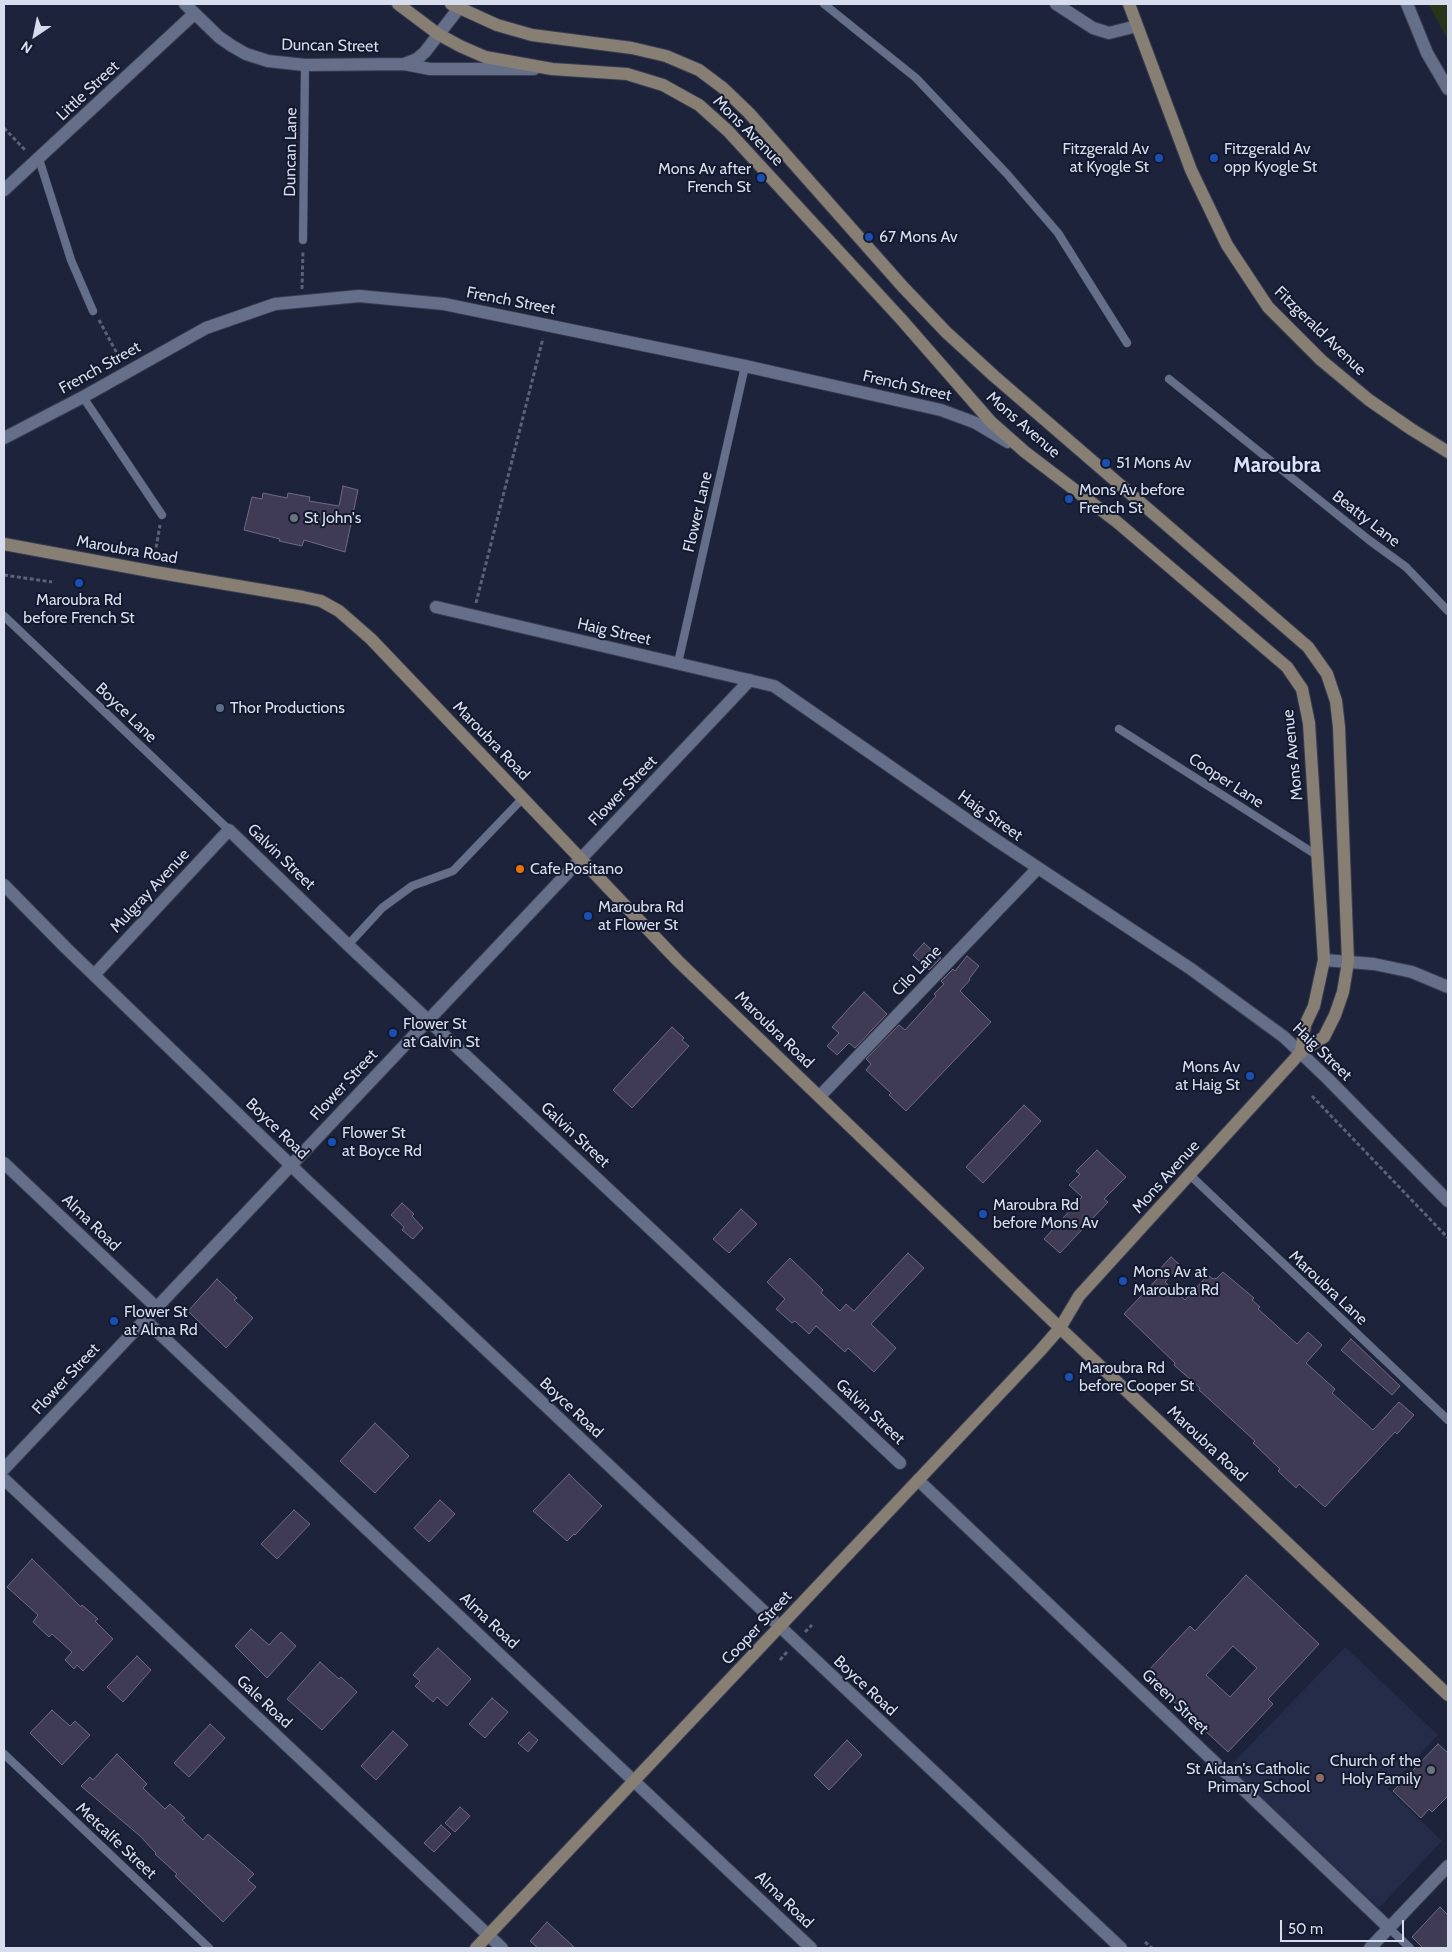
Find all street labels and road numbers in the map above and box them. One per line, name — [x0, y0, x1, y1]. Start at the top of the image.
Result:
street label: Duncan Street — [281, 36, 379, 56]
street label: Little Street — [53, 57, 123, 125]
street label: Mons Avenue — [709, 92, 787, 170]
street label: Duncan Lane — [281, 107, 301, 197]
street label: Fitzgerald Avenue — [1270, 282, 1370, 380]
street label: French Street — [465, 283, 557, 319]
street label: French Street — [56, 338, 144, 398]
street label: French Street — [861, 366, 953, 406]
street label: Mons Avenue — [982, 388, 1064, 462]
street label: Flower Lane — [679, 470, 717, 554]
street label: Beatty Lane — [1328, 487, 1404, 551]
street label: Maroubra Road — [75, 532, 179, 568]
street label: Haig Street — [575, 614, 653, 650]
street label: Boyce Lane — [91, 679, 161, 747]
street label: Maroubra Road — [449, 697, 533, 785]
street label: Mons Avenue — [1279, 708, 1307, 802]
street label: Cooper Lane — [1185, 750, 1267, 812]
street label: Flower Street — [585, 752, 661, 830]
street label: Haig Street — [954, 787, 1026, 845]
street label: Galvin Street — [243, 820, 319, 894]
street label: Mulgray Avenue — [106, 845, 194, 937]
street label: Cilo Lane — [888, 942, 946, 1000]
street label: Maroubra Road — [730, 988, 818, 1072]
street label: Haig Street — [1288, 1019, 1356, 1085]
street label: Flower Street — [306, 1045, 382, 1125]
street label: Boyce Road — [242, 1094, 312, 1164]
street label: Galvin Street — [537, 1098, 613, 1172]
street label: Mons Avenue — [1128, 1137, 1204, 1217]
street label: Alma Road — [58, 1191, 124, 1255]
street label: Maroubra Lane — [1285, 1247, 1371, 1329]
street label: Flower Street — [28, 1339, 104, 1419]
street label: Boyce Road — [535, 1374, 607, 1442]
street label: Galvin Street — [832, 1375, 908, 1449]
street label: Maroubra Road — [1163, 1402, 1251, 1486]
street label: Cooper Street — [718, 1587, 796, 1669]
street label: Alma Road — [456, 1589, 522, 1653]
street label: Boyce Road — [829, 1652, 901, 1720]
street label: Green Street — [1138, 1665, 1212, 1739]
street label: Gale Road — [232, 1672, 296, 1732]
street label: Metcalfe Street — [72, 1799, 160, 1883]
street label: Alma Road — [751, 1868, 817, 1932]

